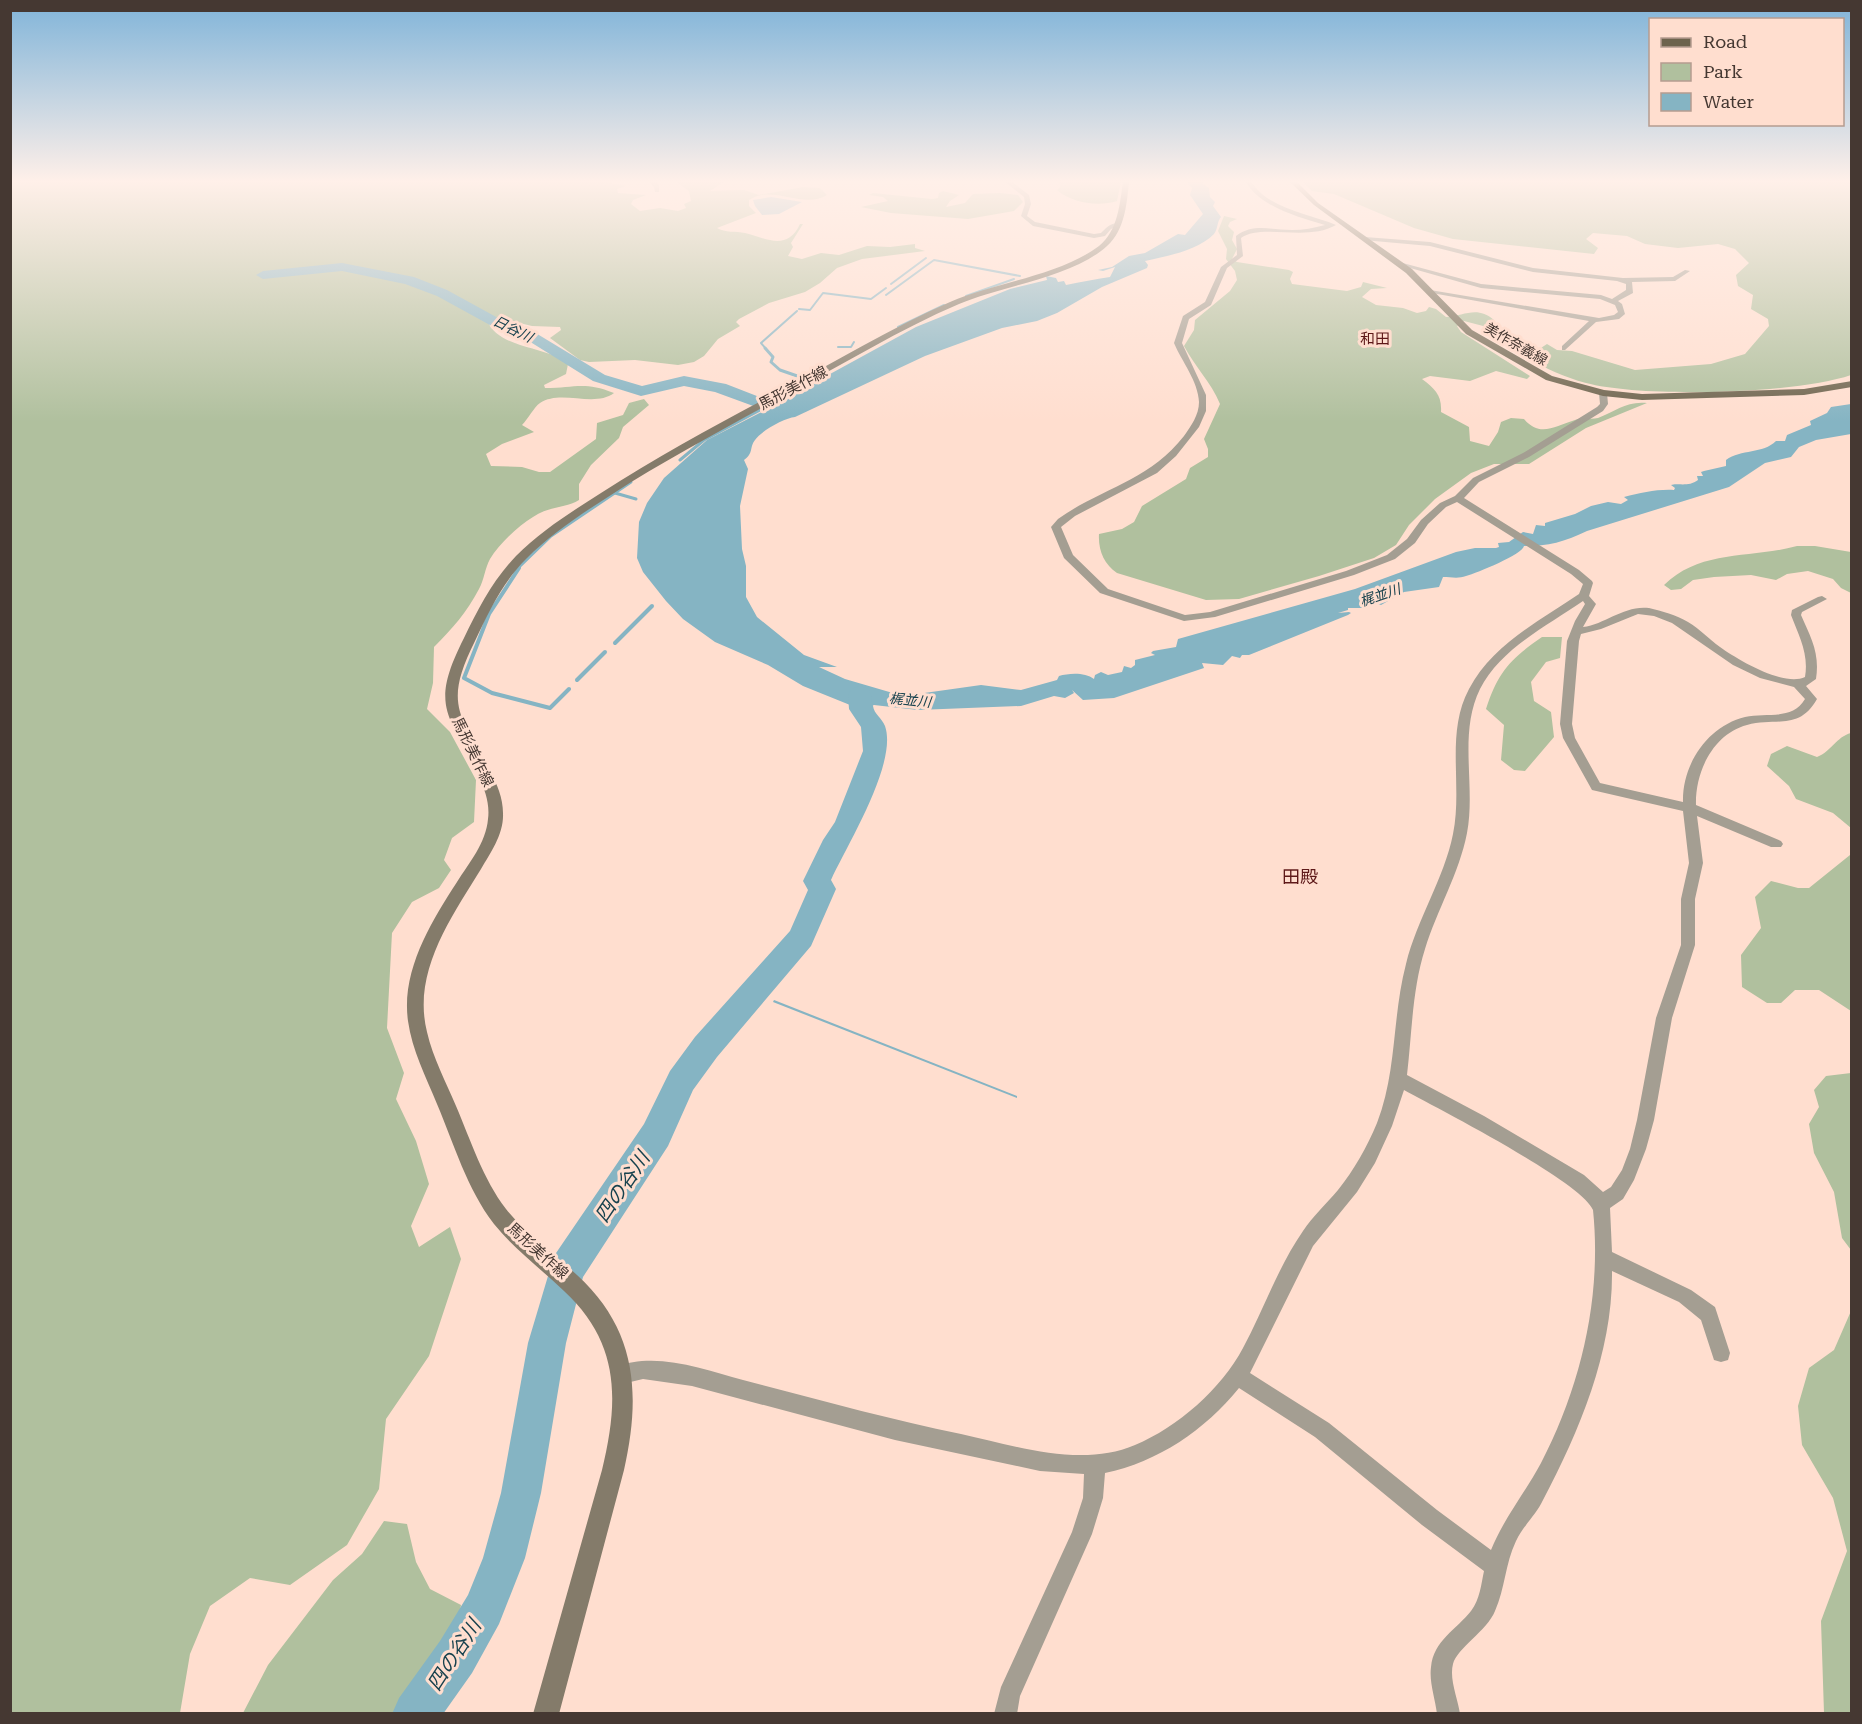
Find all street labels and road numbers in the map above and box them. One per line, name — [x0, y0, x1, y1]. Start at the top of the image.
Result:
street label: 美作奈義線 — [1482, 320, 1550, 368]
street label: 馬形美作線 — [756, 362, 830, 414]
street label: 馬形美作線 — [448, 714, 498, 790]
street label: 馬形美作線 — [504, 1219, 572, 1283]

